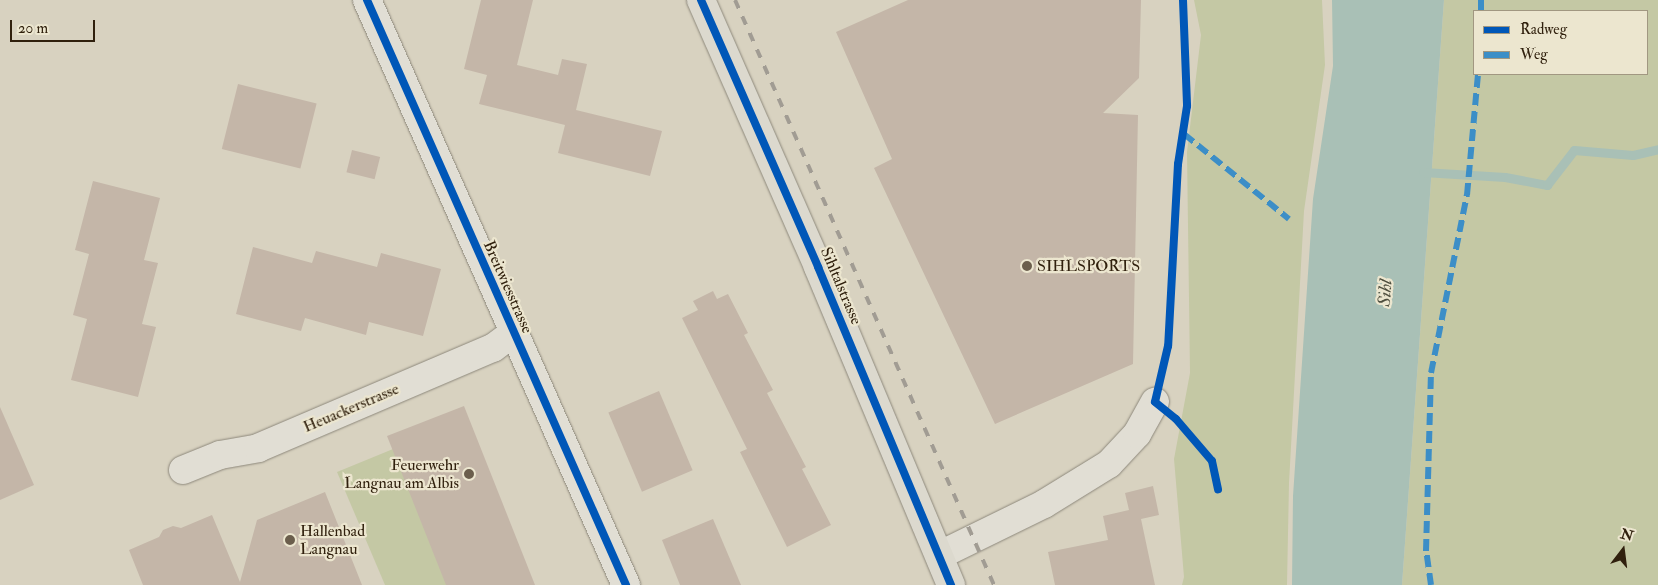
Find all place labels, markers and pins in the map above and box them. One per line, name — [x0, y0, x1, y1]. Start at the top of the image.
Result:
place label: SIHLSPORTS — [1037, 256, 1140, 276]
marker: SIHLSPORTS — [1021, 260, 1033, 272]
place label: Feuerwehr Langnau am Albis — [344, 455, 459, 493]
marker: Feuerwehr Langnau am Albis — [463, 468, 475, 480]
place label: Hallenbad Langnau — [300, 521, 365, 559]
marker: Hallenbad Langnau — [284, 534, 296, 546]

